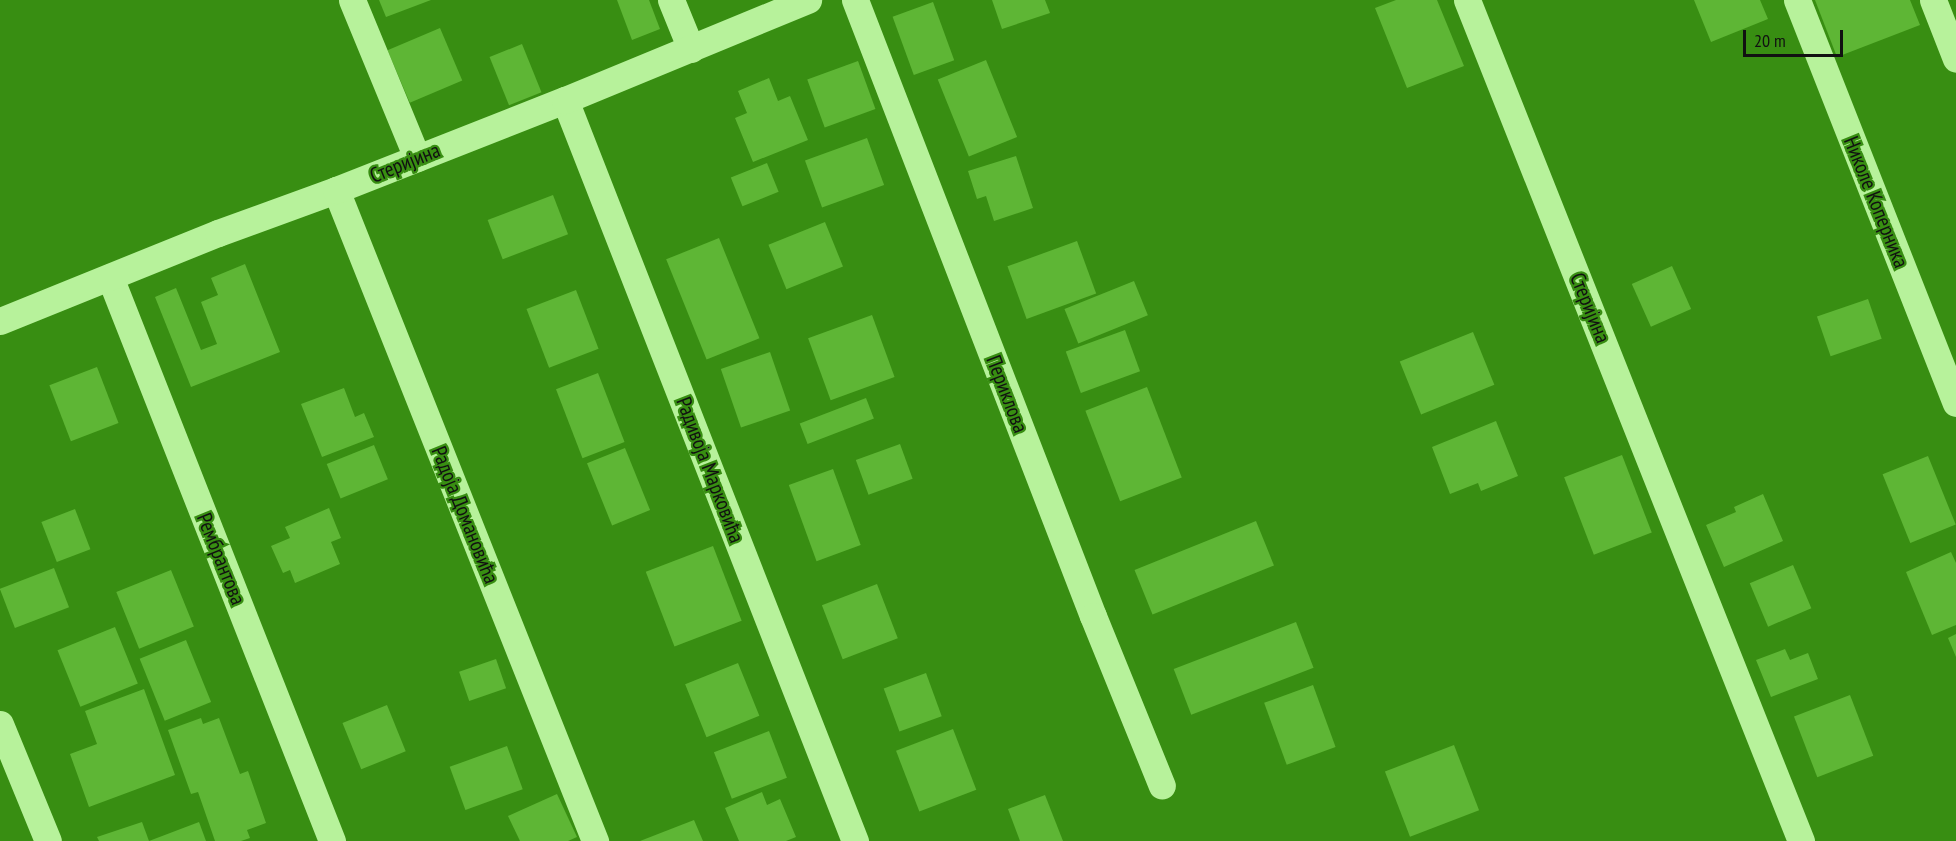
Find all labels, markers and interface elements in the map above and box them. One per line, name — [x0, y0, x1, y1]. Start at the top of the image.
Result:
scale bar — [1746, 18, 1846, 56]
text: 20 m — [1754, 29, 1786, 52]
street label: Николе Коперника — [1838, 133, 1914, 271]
street label: Стеријина — [366, 138, 444, 188]
street label: Стеријина — [1565, 269, 1615, 347]
street label: Периклова — [981, 352, 1033, 436]
street label: Радивоја Марковића — [671, 394, 749, 546]
street label: Радоја Домановића — [426, 443, 504, 587]
street label: Рембрантова — [191, 509, 251, 609]

